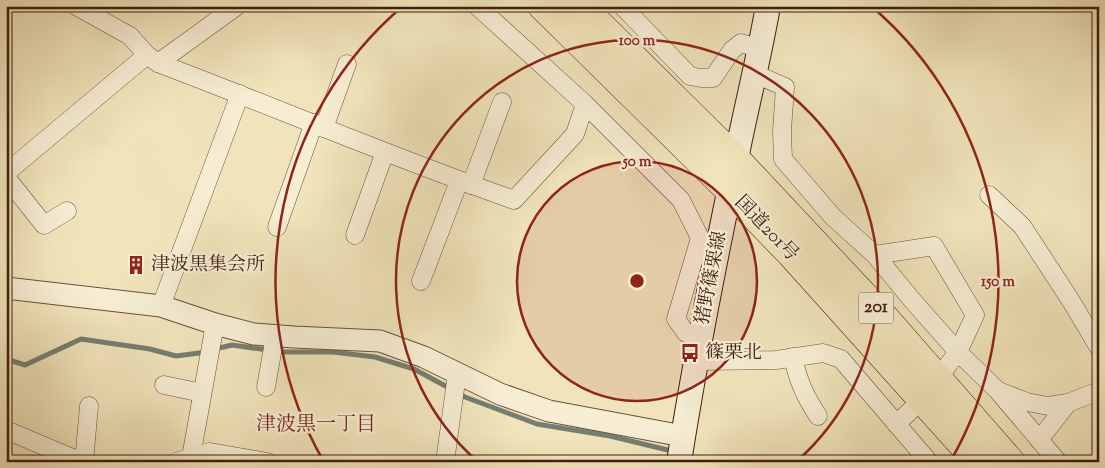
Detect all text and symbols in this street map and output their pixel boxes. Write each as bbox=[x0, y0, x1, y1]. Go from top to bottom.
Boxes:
text: 100 m bbox=[619, 31, 656, 52]
text: 50 m bbox=[622, 152, 652, 173]
street label: 国道201号 bbox=[728, 190, 804, 268]
street label: 猪野篠栗線 bbox=[690, 229, 734, 327]
place label: 津波黒集会所 bbox=[151, 252, 265, 279]
building icon: 津波黒集会所 bbox=[125, 254, 147, 276]
centre of rings bbox=[628, 272, 646, 290]
text: 150 m bbox=[981, 272, 1015, 293]
road number: 201 bbox=[858, 292, 894, 324]
place label: 篠栗北 bbox=[705, 340, 762, 367]
bus stop icon: 篠栗北 bbox=[679, 342, 701, 364]
district label: 津波黒一丁目 bbox=[256, 411, 376, 440]

